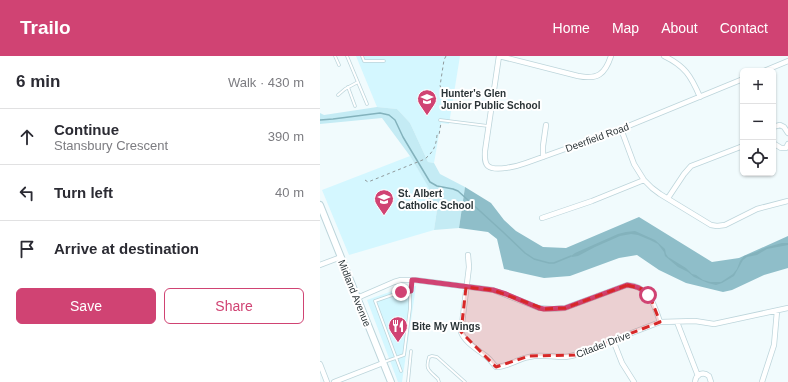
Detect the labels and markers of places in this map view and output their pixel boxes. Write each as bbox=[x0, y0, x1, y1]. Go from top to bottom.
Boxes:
school or university icon: Hunter's Glen Junior Public School bbox=[416, 88, 438, 116]
place label: Hunter's Glen Junior Public School bbox=[441, 88, 541, 111]
school or university icon: St. Albert Catholic School bbox=[373, 188, 395, 216]
place label: St. Albert Catholic School bbox=[398, 188, 474, 211]
restaurant icon: Bite My Wings bbox=[387, 315, 409, 343]
place label: Bite My Wings bbox=[412, 321, 481, 332]

